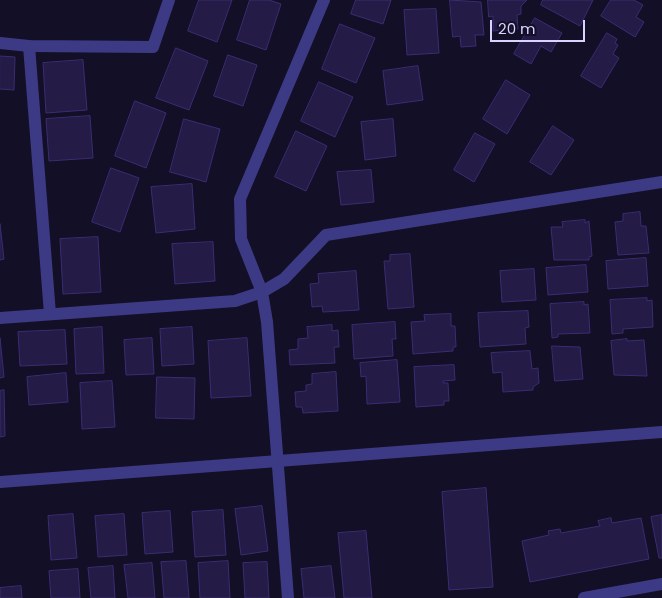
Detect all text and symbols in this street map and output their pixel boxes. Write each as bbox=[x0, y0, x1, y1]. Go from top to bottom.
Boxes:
scale bar bbox=[492, 10, 587, 42]
text: 20 m bbox=[498, 18, 536, 39]

